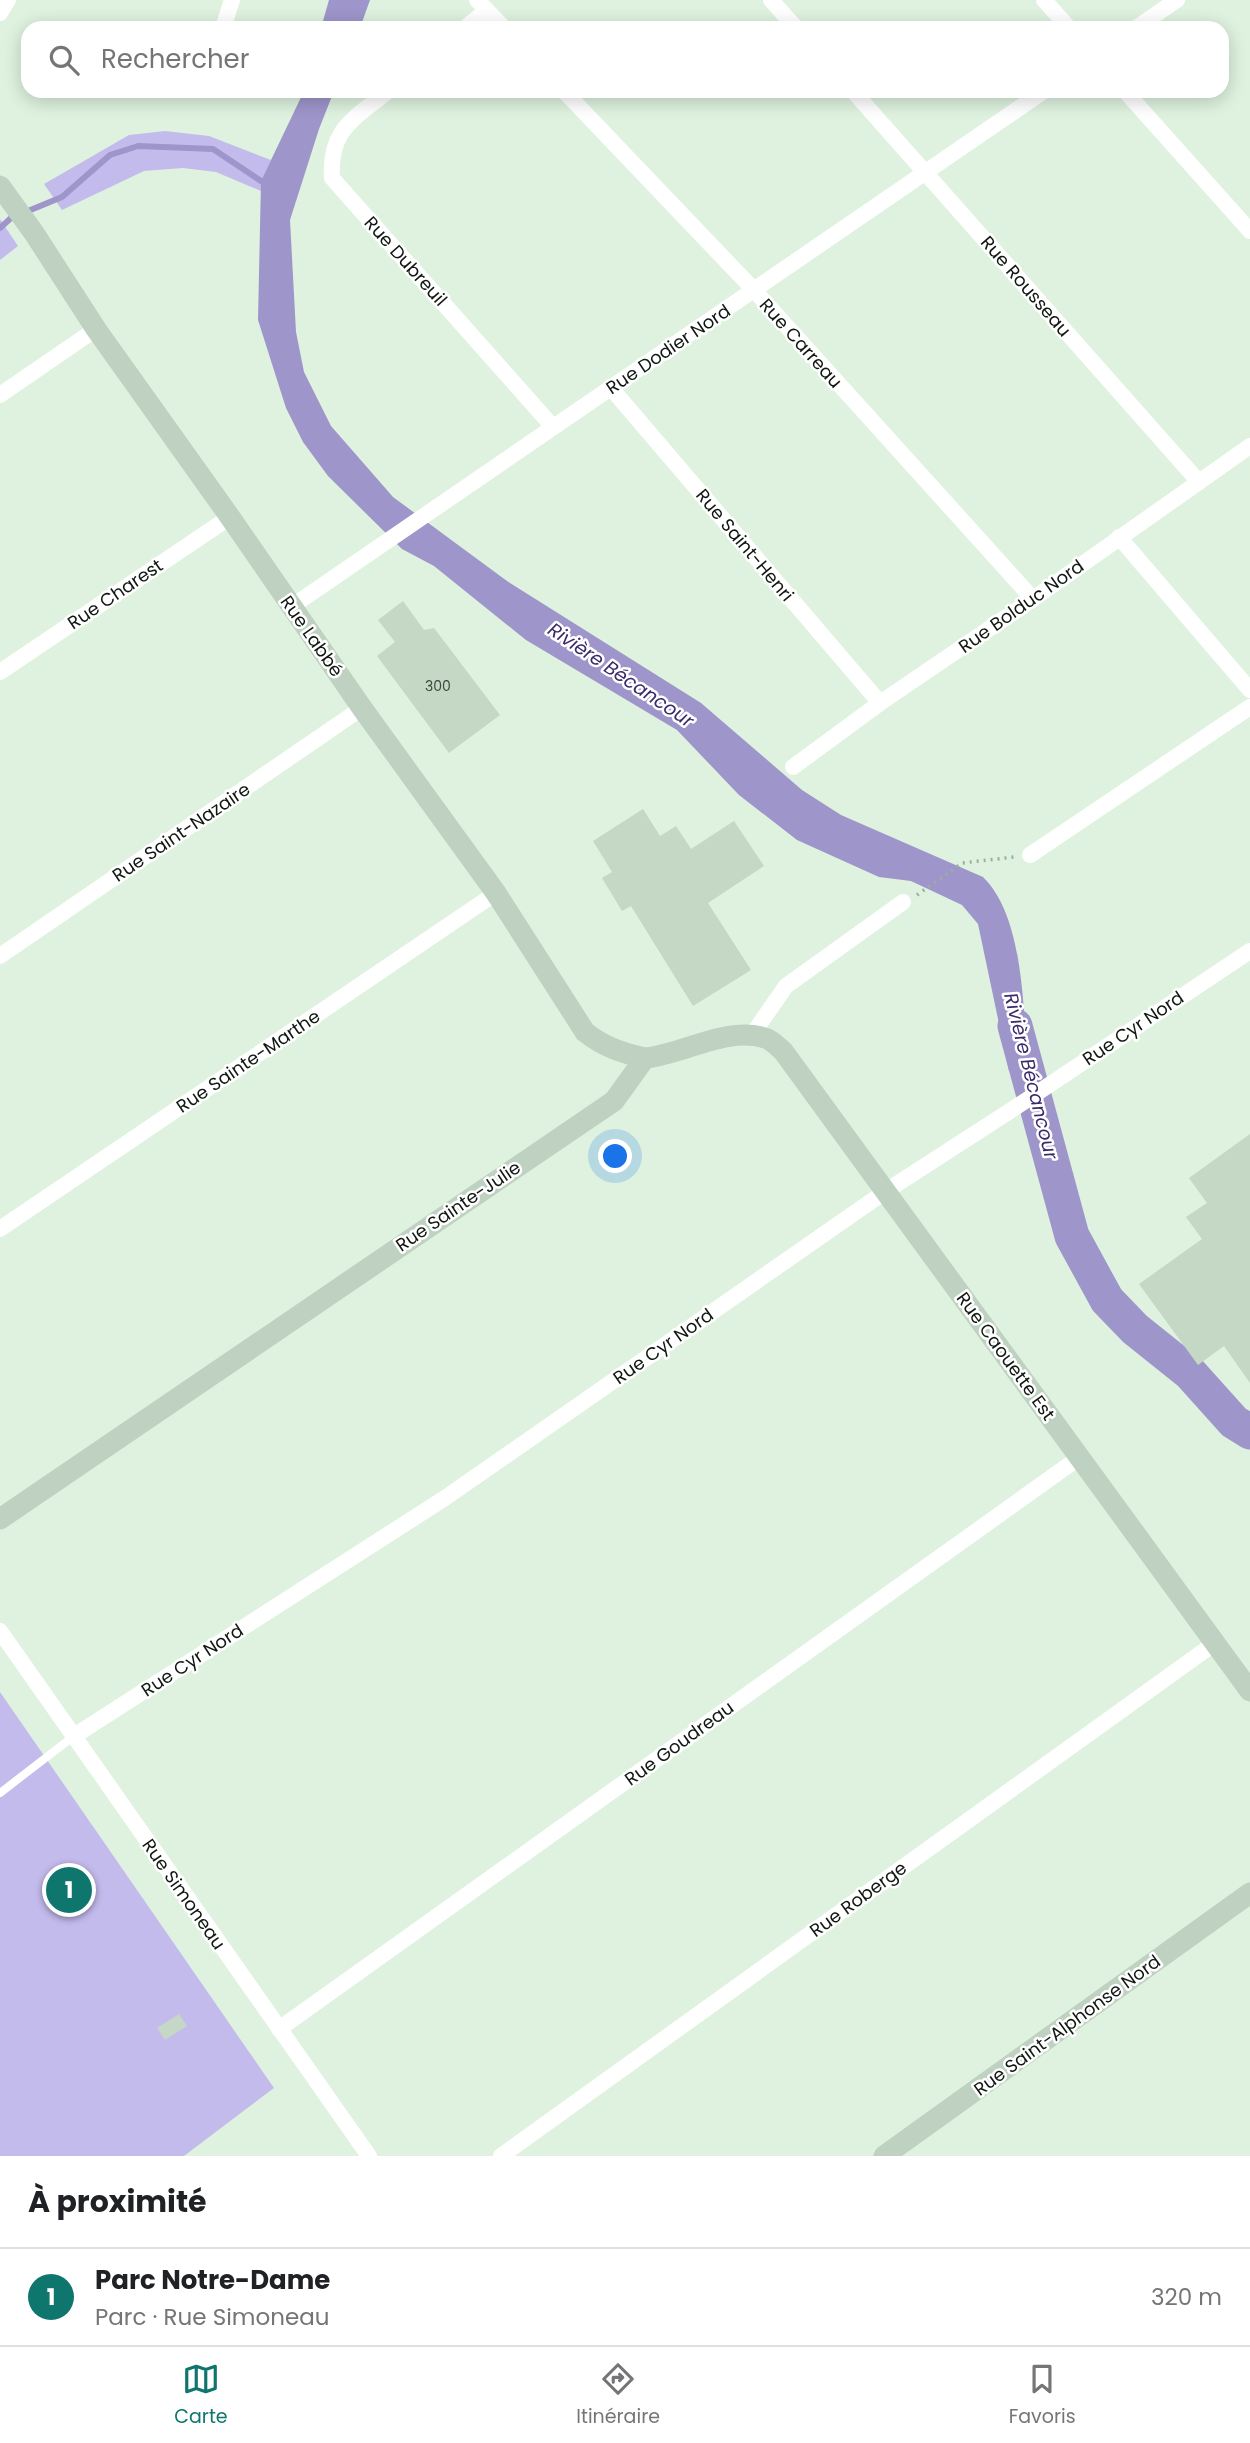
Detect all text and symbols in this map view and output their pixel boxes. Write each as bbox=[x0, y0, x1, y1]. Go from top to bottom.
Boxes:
search box bbox=[21, 21, 1229, 98]
icon: search bbox=[45, 41, 83, 79]
text: Rechercher bbox=[101, 41, 249, 77]
street label: Rue Dubreuil bbox=[359, 211, 453, 311]
street label: Rue Rousseau bbox=[975, 230, 1077, 342]
street label: Rue Carreau bbox=[754, 293, 848, 393]
street label: Rue Dodier Nord bbox=[601, 298, 735, 400]
street label: Rue Saint-Henri bbox=[690, 483, 800, 607]
street label: Rue Charest bbox=[62, 553, 168, 635]
street label: Rue Bolduc Nord bbox=[953, 553, 1089, 659]
street label: Rue Labbé bbox=[275, 590, 349, 682]
water label: Rivière Bécancour bbox=[543, 616, 700, 734]
house number: 300 bbox=[425, 676, 451, 696]
street label: Rue Saint-Nazaire bbox=[107, 777, 255, 887]
street label: Rue Cyr Nord bbox=[1077, 985, 1189, 1071]
water label: Rivière Bécancour bbox=[997, 990, 1065, 1163]
street label: Rue Sainte-Marthe bbox=[171, 1004, 325, 1118]
your location bbox=[598, 1139, 632, 1173]
street label: Rue Sainte-Julie bbox=[391, 1155, 525, 1257]
street label: Rue Caouette Est bbox=[951, 1287, 1061, 1425]
street label: Rue Cyr Nord bbox=[608, 1302, 718, 1390]
street label: Rue Cyr Nord bbox=[136, 1618, 248, 1702]
street label: Rue Goudreau bbox=[619, 1695, 739, 1791]
street label: Rue Simoneau bbox=[137, 1834, 231, 1954]
street label: Rue Roberge bbox=[804, 1855, 912, 1943]
pin: 1 bbox=[46, 1864, 92, 1916]
street label: Rue Saint-Alphonse Nord bbox=[969, 1949, 1165, 2101]
text: À proximité bbox=[28, 2180, 207, 2223]
text: Parc Notre-Dame bbox=[95, 2262, 330, 2298]
text: 1 bbox=[47, 2281, 55, 2313]
text: 320 m bbox=[1151, 2281, 1222, 2313]
text: Parc · Rue Simoneau bbox=[95, 2301, 330, 2333]
tab: Carte bbox=[174, 2360, 228, 2431]
tab: Itinéraire bbox=[576, 2360, 660, 2431]
tab: Favoris bbox=[1009, 2360, 1076, 2431]

